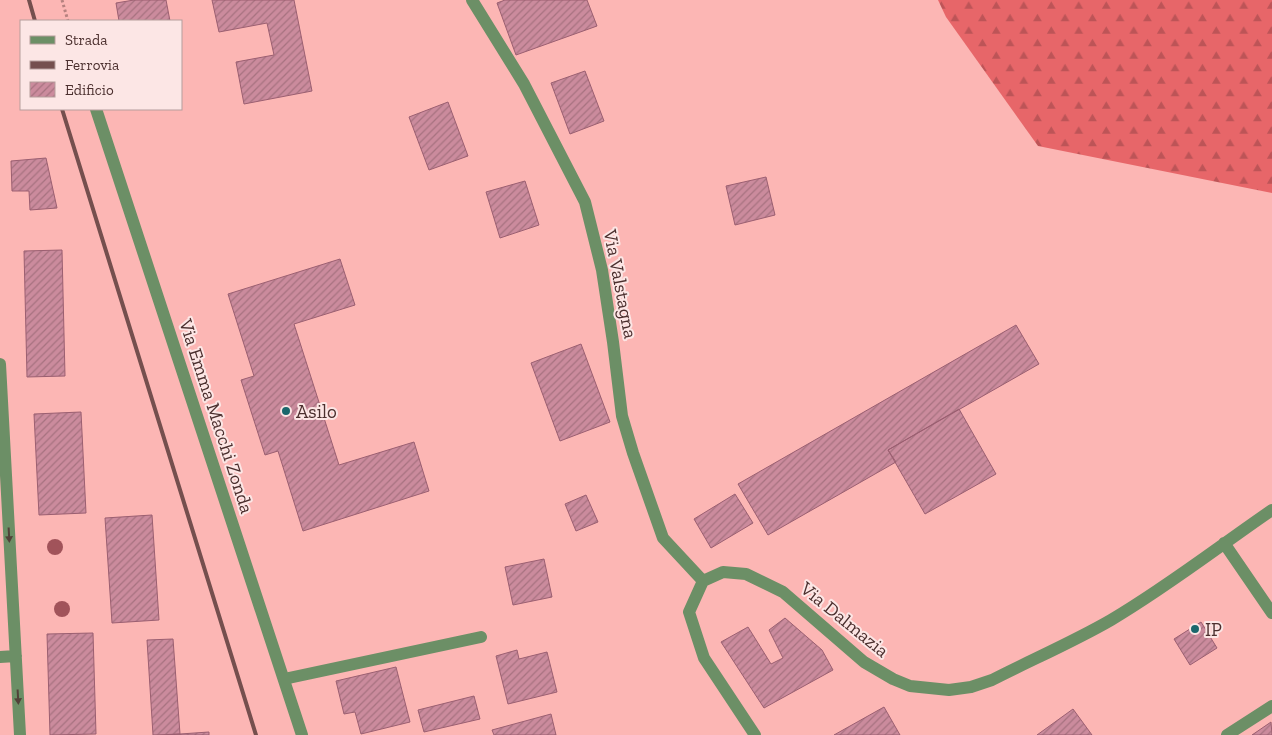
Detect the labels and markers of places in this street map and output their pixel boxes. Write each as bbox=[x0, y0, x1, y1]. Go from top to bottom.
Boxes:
place label: Asilo bbox=[296, 400, 337, 423]
marker: Asilo bbox=[280, 405, 292, 417]
place label: IP bbox=[1205, 618, 1222, 641]
marker: IP bbox=[1189, 623, 1201, 635]

